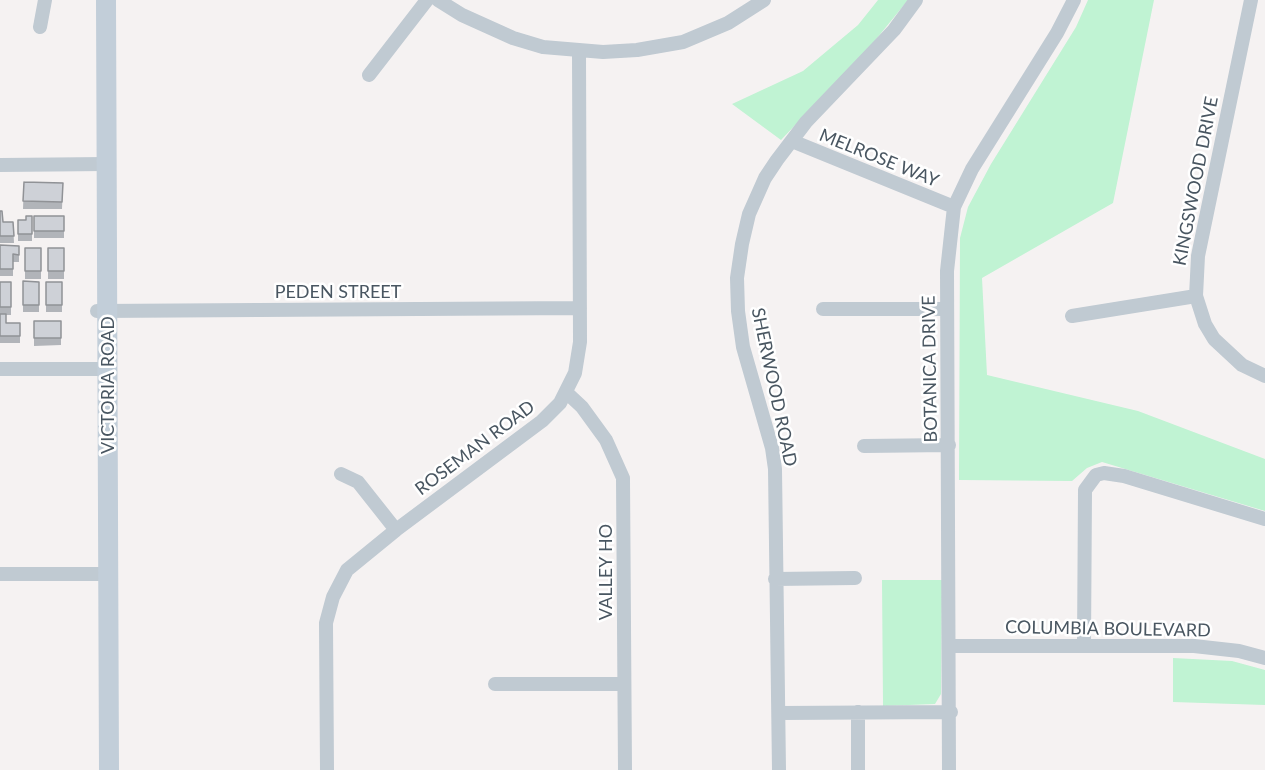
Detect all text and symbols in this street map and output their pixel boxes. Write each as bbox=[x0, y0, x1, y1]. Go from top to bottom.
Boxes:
street label: KINGSWOOD DRIVE bbox=[1169, 95, 1223, 267]
street label: MELROSE WAY bbox=[816, 124, 942, 192]
street label: PEDEN STREET bbox=[275, 281, 401, 303]
street label: BOTANICA DRIVE bbox=[918, 295, 942, 443]
street label: SHERWOOD ROAD bbox=[747, 306, 801, 468]
street label: VICTORIA ROAD bbox=[97, 316, 119, 454]
street label: ROSEMAN ROAD bbox=[411, 396, 539, 500]
street label: VALLEY HO bbox=[595, 524, 617, 620]
street label: COLUMBIA BOULEVARD bbox=[1005, 616, 1211, 642]

